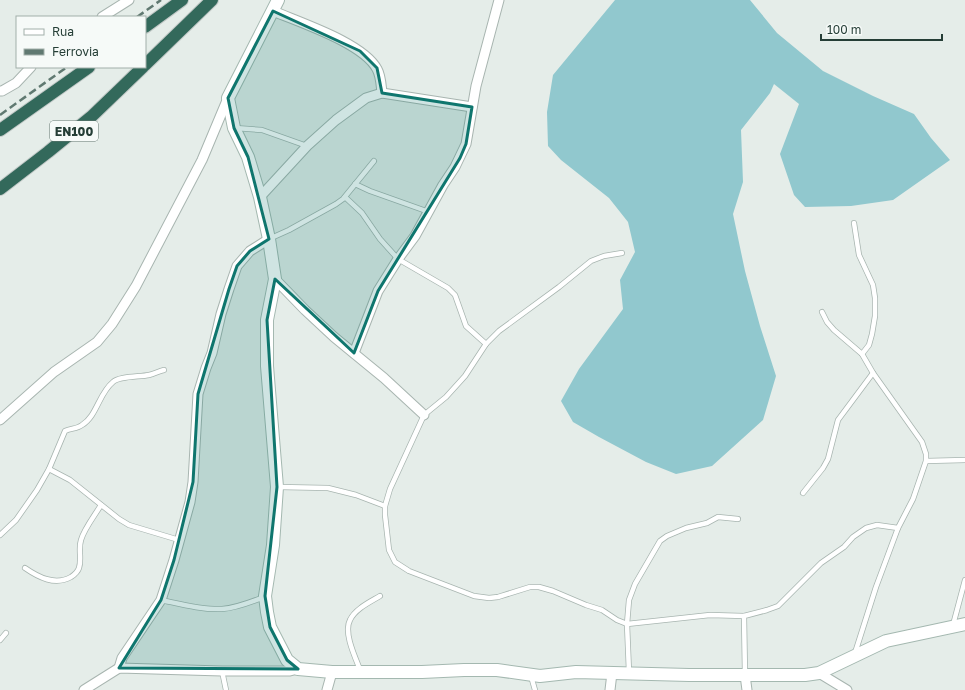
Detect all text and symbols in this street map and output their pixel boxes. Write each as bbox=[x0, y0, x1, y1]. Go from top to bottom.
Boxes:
legend bbox=[16, 16, 146, 68]
scale bar bbox=[821, 16, 942, 42]
text: 100 m bbox=[827, 22, 861, 37]
text: Rua bbox=[52, 24, 74, 39]
text: Ferrovia bbox=[52, 44, 99, 59]
road number: EN100 bbox=[50, 121, 98, 141]

